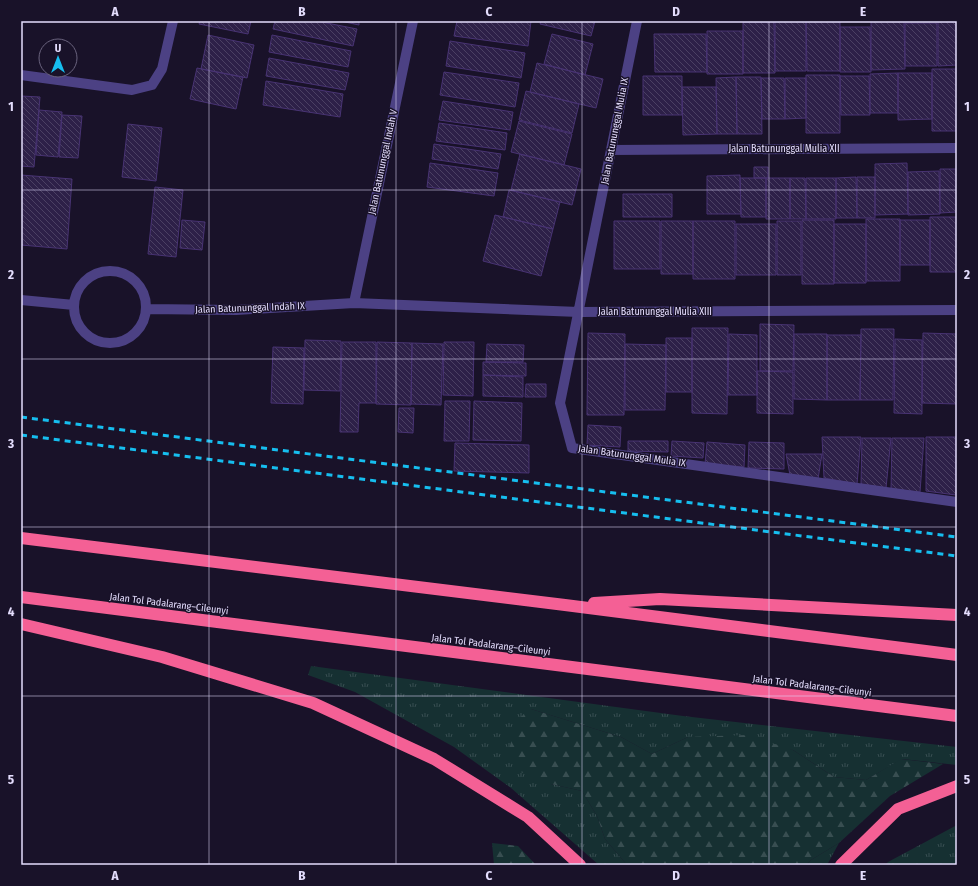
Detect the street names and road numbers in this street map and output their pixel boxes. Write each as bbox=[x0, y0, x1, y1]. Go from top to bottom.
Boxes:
street label: Jalan Batununggal Mulia IX bbox=[599, 76, 631, 185]
street label: Jalan Batununggal Indah V bbox=[366, 107, 400, 216]
street label: Jalan Batununggal Mulia XII bbox=[728, 143, 840, 155]
street label: Jalan Batununggal Indah IX bbox=[195, 300, 305, 316]
street label: Jalan Batununggal Mulia XIII bbox=[598, 306, 712, 318]
street label: Jalan Batununggal Mulia IX bbox=[577, 443, 687, 470]
street label: Jalan Tol Padalarang–Cileunyi bbox=[109, 591, 229, 617]
street label: Jalan Tol Padalarang–Cileunyi bbox=[431, 632, 551, 658]
street label: Jalan Tol Padalarang–Cileunyi bbox=[752, 673, 872, 699]

